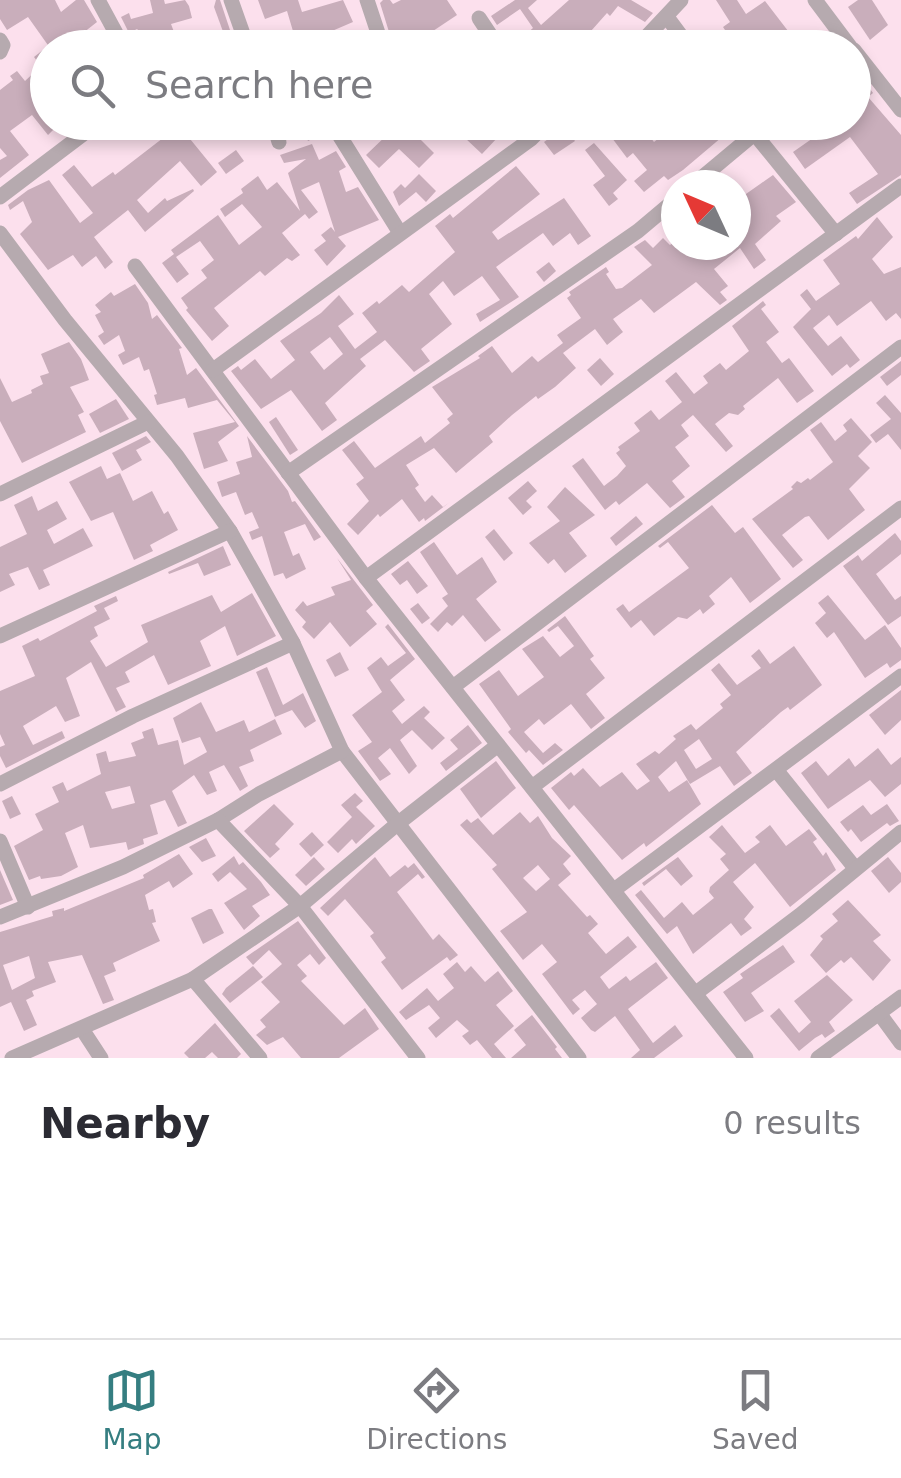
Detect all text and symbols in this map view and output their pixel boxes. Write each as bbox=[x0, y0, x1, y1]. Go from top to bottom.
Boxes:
search box bbox=[30, 30, 871, 140]
icon: search bbox=[65, 58, 120, 113]
text: Search here bbox=[145, 63, 373, 107]
north arrow bbox=[661, 170, 751, 260]
text: Nearby bbox=[40, 1099, 210, 1148]
text: 0 results bbox=[723, 1104, 861, 1142]
tab: Map bbox=[102, 1363, 161, 1456]
tab: Directions bbox=[366, 1363, 507, 1456]
tab: Saved bbox=[712, 1363, 799, 1456]

